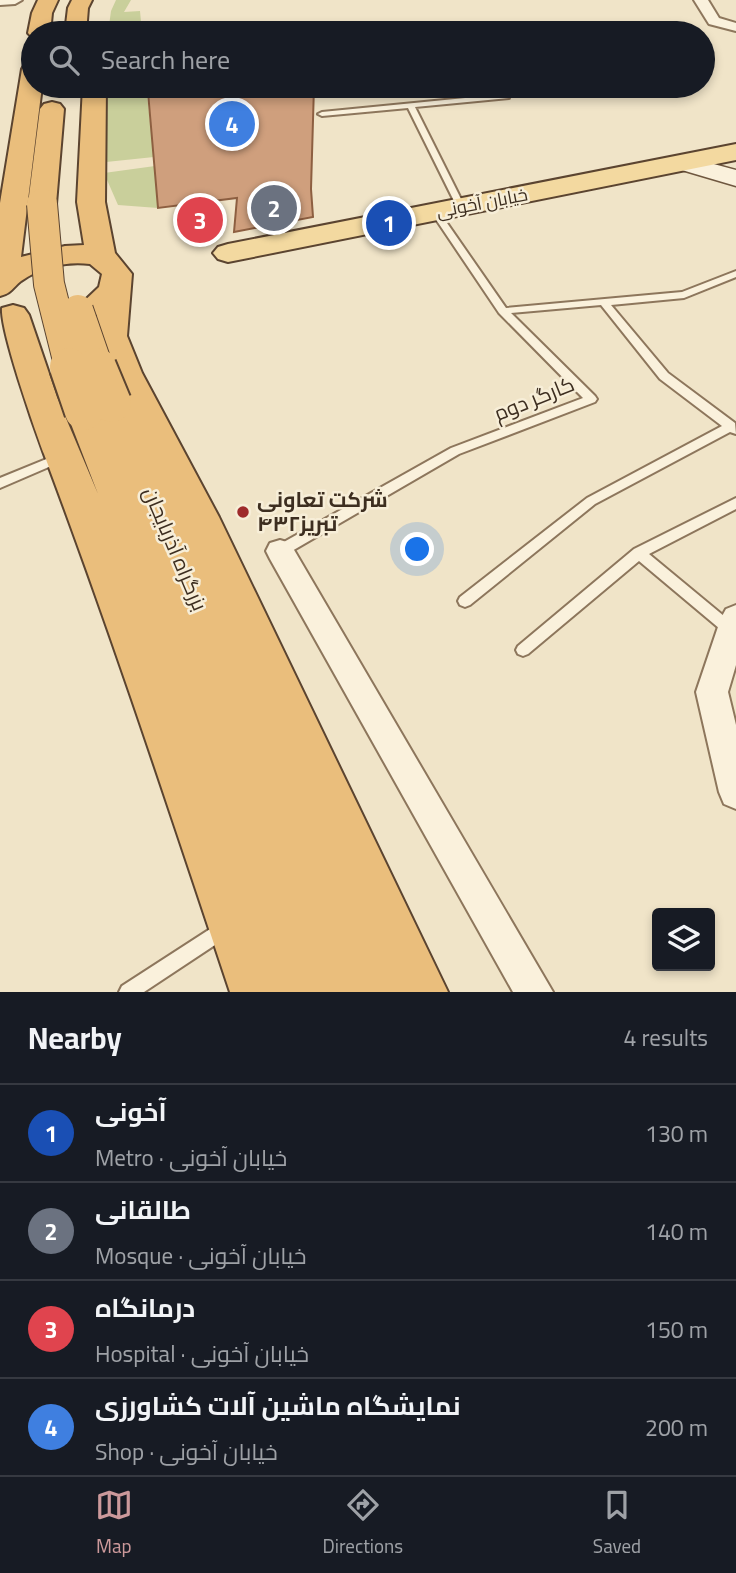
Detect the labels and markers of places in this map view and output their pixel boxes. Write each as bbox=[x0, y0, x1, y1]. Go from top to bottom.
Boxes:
pin: 4 bbox=[209, 98, 255, 150]
pin: 2 bbox=[251, 182, 297, 234]
pin: 3 bbox=[177, 194, 223, 246]
pin: 1 bbox=[366, 197, 412, 249]
place label: شرکت تعاونی ۴۳۲تبریز bbox=[257, 480, 388, 543]
marker: شرکت تعاونی ۴۳۲تبریز bbox=[235, 504, 251, 520]

